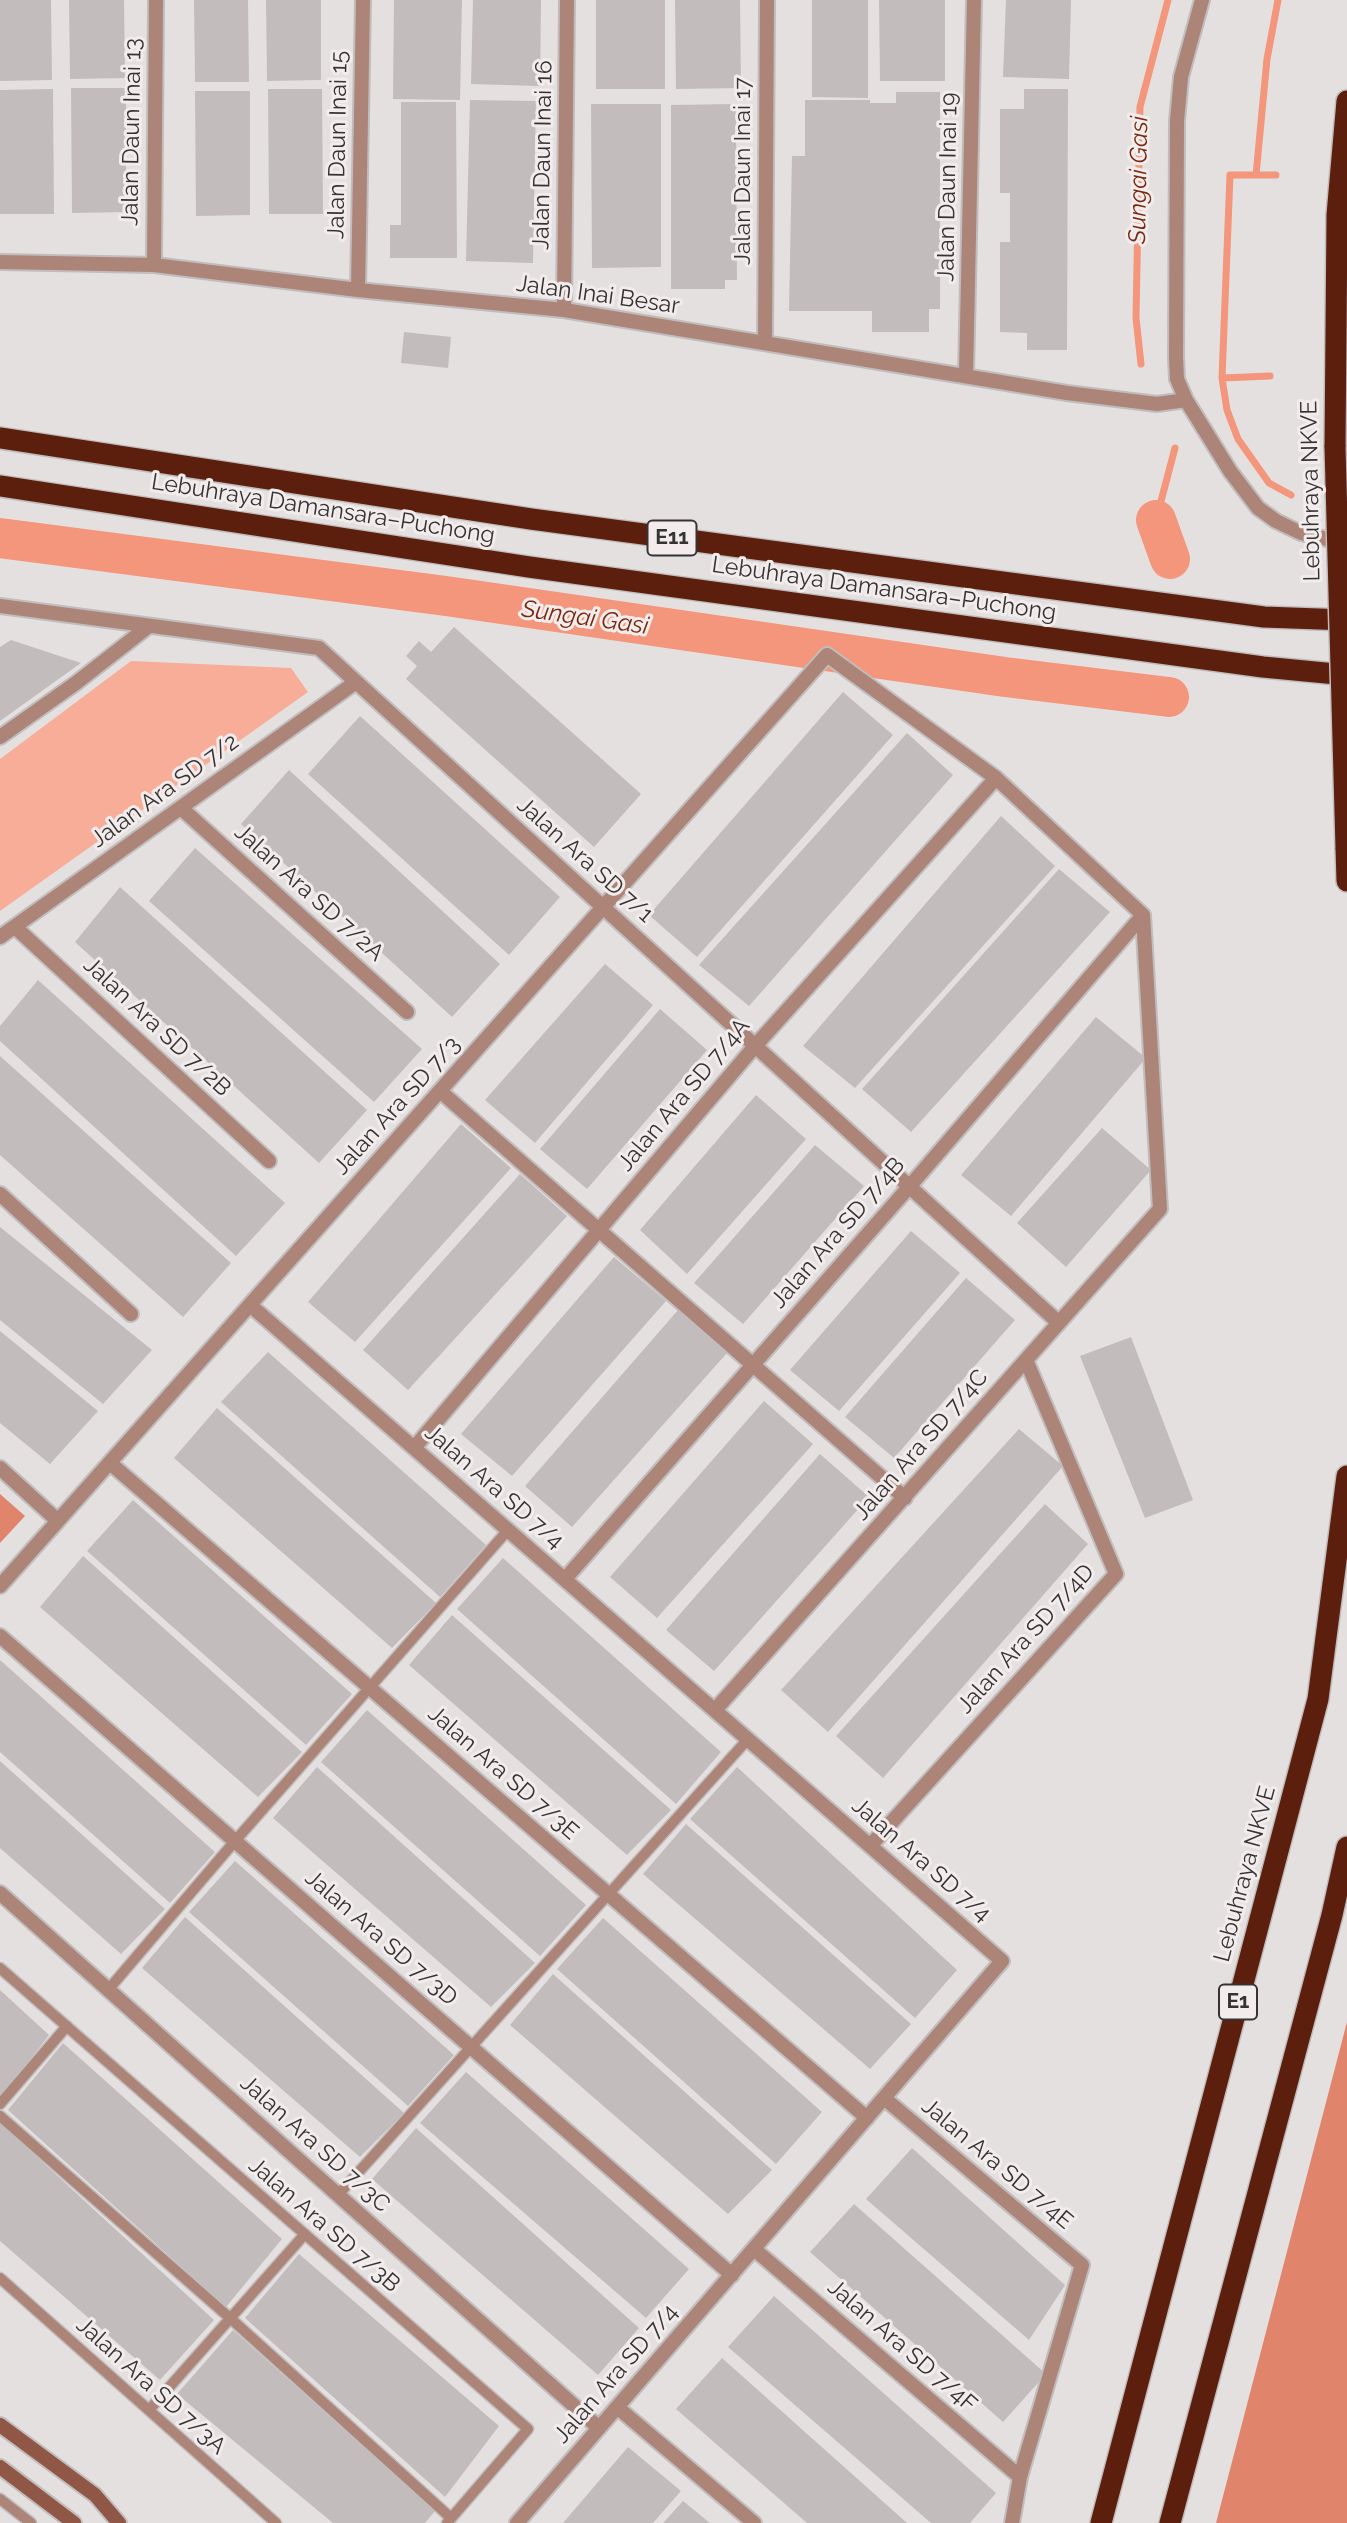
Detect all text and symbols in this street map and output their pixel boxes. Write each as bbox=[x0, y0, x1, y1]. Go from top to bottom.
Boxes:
street label: Jalan Daun Inai 13 bbox=[117, 38, 147, 226]
street label: Jalan Daun Inai 15 bbox=[323, 51, 353, 239]
street label: Jalan Daun Inai 16 bbox=[528, 60, 558, 250]
street label: Jalan Daun Inai 17 bbox=[729, 77, 757, 265]
street label: Jalan Daun Inai 19 bbox=[933, 92, 963, 282]
water label: Sungai Gasi bbox=[1123, 116, 1155, 244]
street label: Jalan Inai Besar bbox=[515, 270, 681, 320]
street label: Lebuhraya NKVE bbox=[1296, 400, 1326, 582]
street label: Lebuhraya Damansara–Puchong bbox=[149, 468, 497, 550]
road number: E11 bbox=[648, 520, 696, 556]
street label: Lebuhraya Damansara–Puchong bbox=[710, 551, 1058, 627]
water label: Sungai Gasi bbox=[520, 595, 650, 641]
street label: Jalan Ara SD 7/2 bbox=[86, 728, 244, 854]
street label: Jalan Ara SD 7/1 bbox=[511, 792, 659, 928]
street label: Jalan Ara SD 7/2A bbox=[229, 819, 389, 967]
street label: Jalan Ara SD 7/2B bbox=[78, 952, 236, 1102]
street label: Jalan Ara SD 7/4A bbox=[612, 1013, 756, 1177]
street label: Jalan Ara SD 7/3 bbox=[328, 1031, 466, 1181]
street label: Jalan Ara SD 7/4B bbox=[765, 1152, 911, 1314]
street label: Jalan Ara SD 7/4C bbox=[848, 1364, 994, 1526]
street label: Jalan Ara SD 7/4 bbox=[419, 1419, 569, 1555]
street label: Jalan Ara SD 7/4D bbox=[952, 1559, 1100, 1719]
street label: Jalan Ara SD 7/3E bbox=[422, 1700, 584, 1846]
street label: Lebuhraya NKVE bbox=[1208, 1783, 1282, 1965]
street label: Jalan Ara SD 7/4 bbox=[846, 1792, 996, 1928]
street label: Jalan Ara SD 7/3D bbox=[299, 1864, 463, 2012]
road number: E1 bbox=[1219, 1984, 1257, 2020]
street label: Jalan Ara SD 7/3C bbox=[234, 2070, 396, 2218]
street label: Jalan Ara SD 7/4E bbox=[916, 2093, 1078, 2235]
street label: Jalan Ara SD 7/3B bbox=[243, 2152, 405, 2298]
street label: Jalan Ara SD 7/4F bbox=[822, 2274, 982, 2418]
street label: Jalan Ara SD 7/4 bbox=[548, 2299, 684, 2449]
street label: Jalan Ara SD 7/3A bbox=[71, 2312, 231, 2460]

